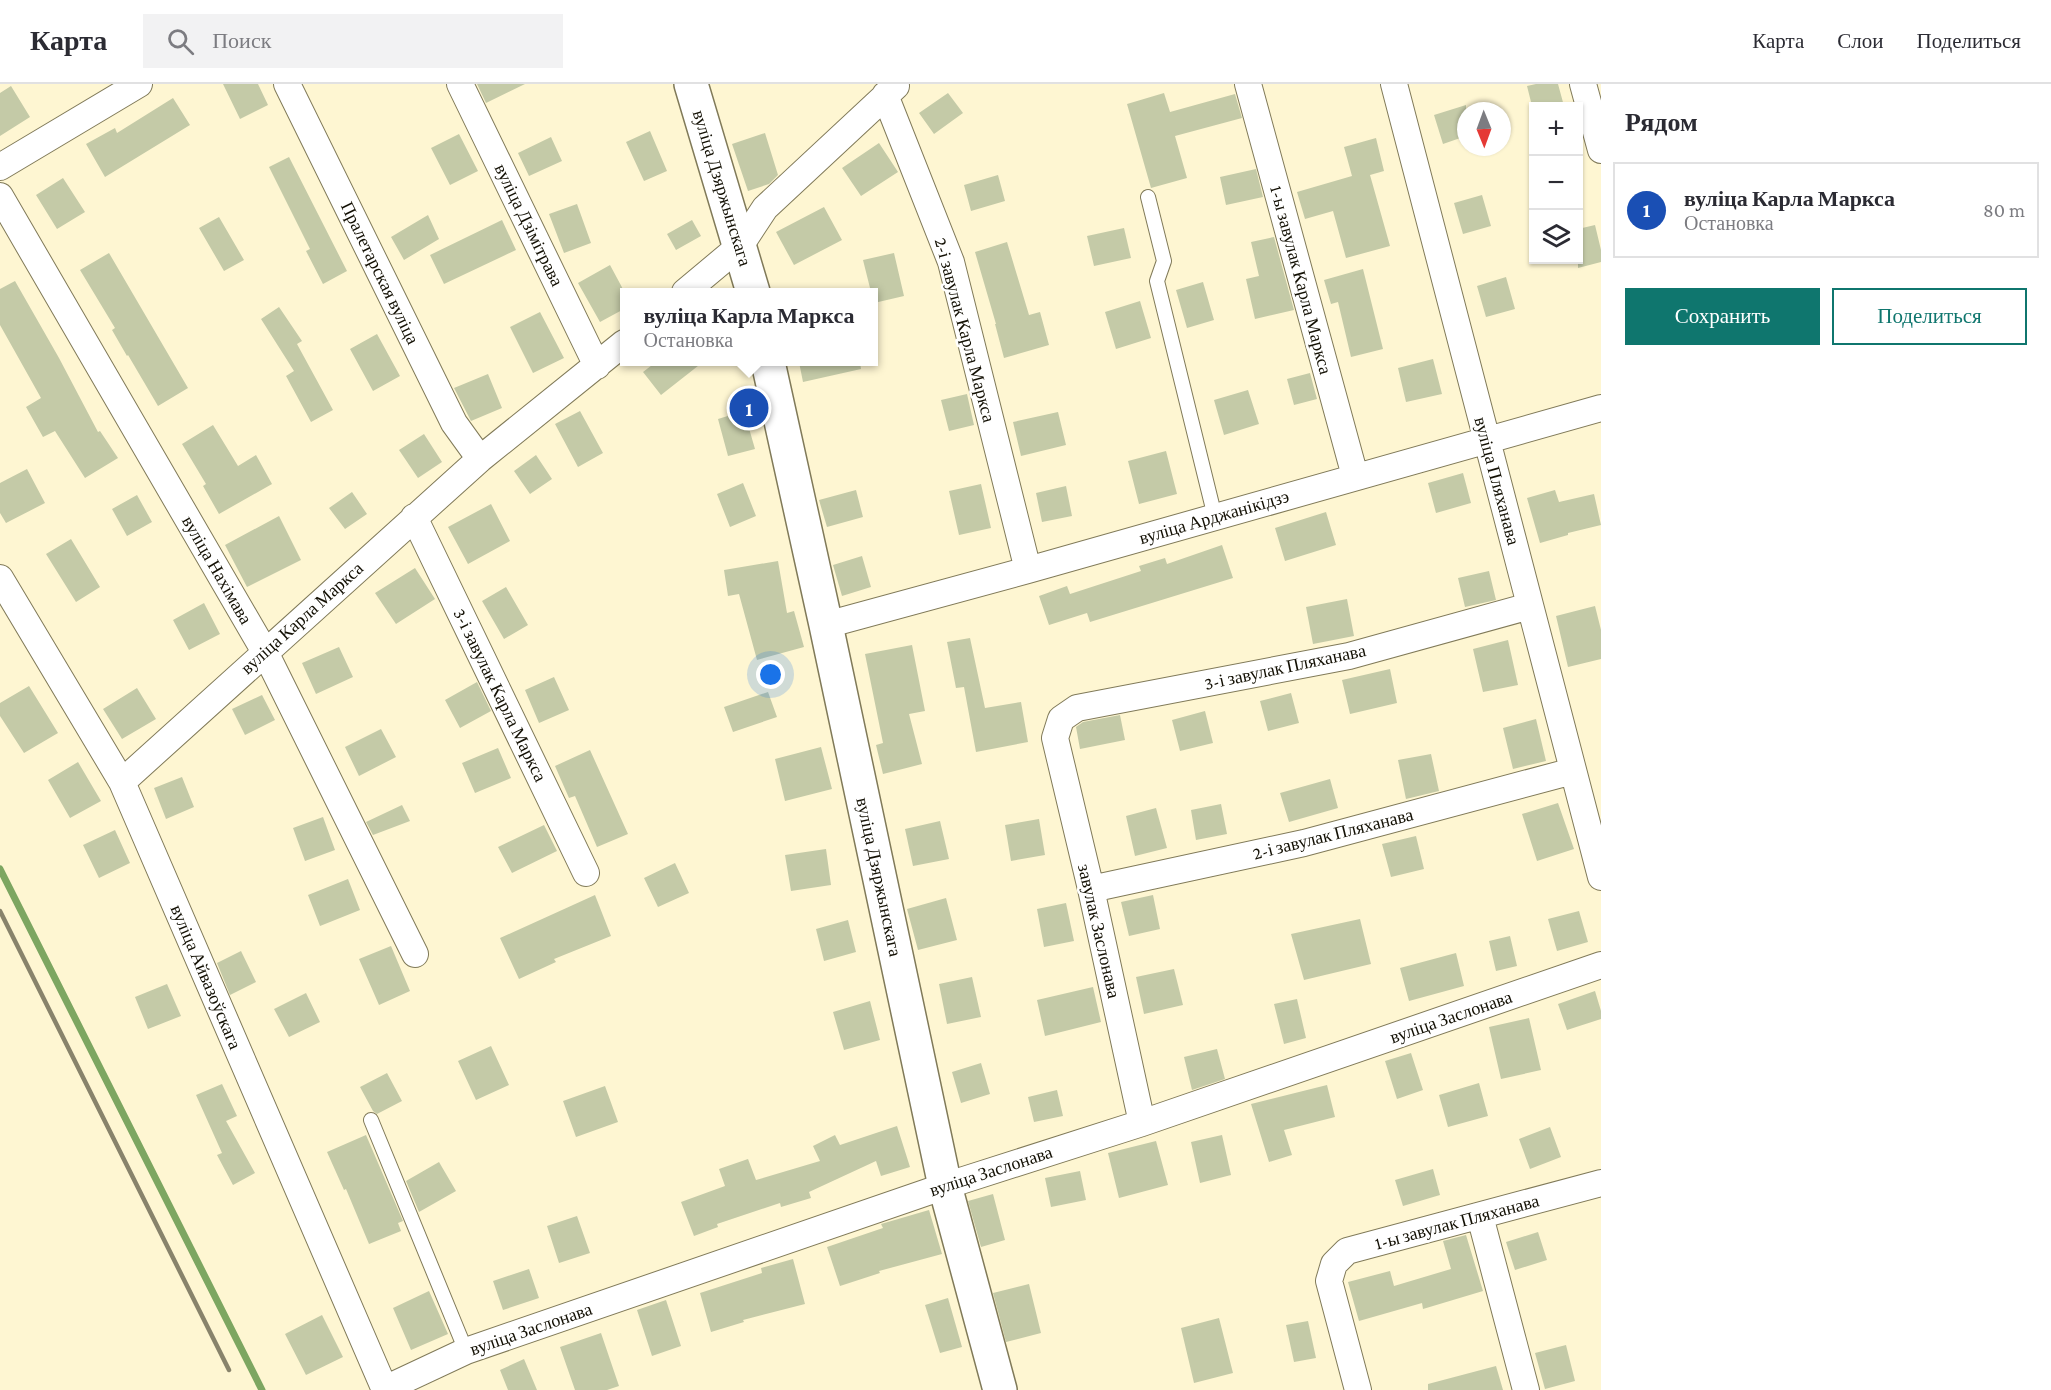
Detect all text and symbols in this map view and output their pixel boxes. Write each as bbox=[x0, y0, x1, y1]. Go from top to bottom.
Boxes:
search box bbox=[143, 14, 563, 68]
text: Карта bbox=[30, 25, 107, 56]
icon: search bbox=[164, 25, 197, 58]
text: Поиск bbox=[212, 28, 271, 53]
text: Карта bbox=[1752, 29, 1804, 53]
text: Слои bbox=[1837, 29, 1883, 53]
text: Поделиться bbox=[1916, 29, 2021, 53]
north arrow bbox=[1457, 102, 1511, 156]
map controls bbox=[1529, 102, 1583, 264]
button: + bbox=[1529, 102, 1583, 156]
street label: вуліца Дзяржынскага bbox=[689, 108, 755, 268]
text: Рядом bbox=[1625, 108, 1698, 137]
button: − bbox=[1529, 156, 1583, 210]
street label: вуліца Дзімітрава bbox=[491, 161, 567, 289]
street label: 1-ы завулак Карла Маркса bbox=[1266, 183, 1336, 377]
text: вуліца Карла Маркса bbox=[1684, 186, 1895, 211]
street label: Пралетарская вуліца bbox=[337, 199, 423, 347]
text: 1 bbox=[1643, 199, 1650, 221]
text: 80 m bbox=[1983, 199, 2025, 221]
button: layers bbox=[1529, 210, 1583, 264]
text: Остановка bbox=[1684, 212, 1774, 234]
street label: 2-і завулак Карла Маркса bbox=[931, 236, 999, 424]
popup bbox=[620, 288, 878, 366]
button: Сохранить bbox=[1625, 288, 1820, 345]
button: Поделиться bbox=[1832, 288, 2027, 345]
text: вуліца Карла Маркса bbox=[643, 303, 855, 328]
text: Остановка bbox=[643, 329, 733, 351]
pin: 1 bbox=[730, 386, 768, 430]
street label: вуліца Пляханава bbox=[1470, 415, 1524, 547]
street label: вуліца Арджанікідзэ bbox=[1137, 486, 1292, 548]
street label: вуліца Нахімава bbox=[178, 512, 256, 628]
street label: вуліца Карла Маркса bbox=[237, 558, 367, 678]
street label: 3-і завулак Карла Маркса bbox=[449, 605, 551, 785]
street label: 3-і завулак Пляханава bbox=[1202, 640, 1368, 694]
your location bbox=[756, 660, 785, 689]
street label: вуліца Дзяржынскага bbox=[852, 796, 906, 958]
street label: 2-і завулак Пляханава bbox=[1251, 804, 1415, 864]
street label: завулак Заслонава bbox=[1074, 862, 1124, 1000]
street label: вуліца Айвазоўскага bbox=[167, 902, 245, 1052]
street label: вуліца Заслонава bbox=[1387, 987, 1515, 1047]
street label: вуліца Заслонава bbox=[927, 1142, 1055, 1200]
street label: 1-ы завулак Пляханава bbox=[1373, 1190, 1541, 1254]
street label: вуліца Заслонава bbox=[467, 1299, 595, 1359]

